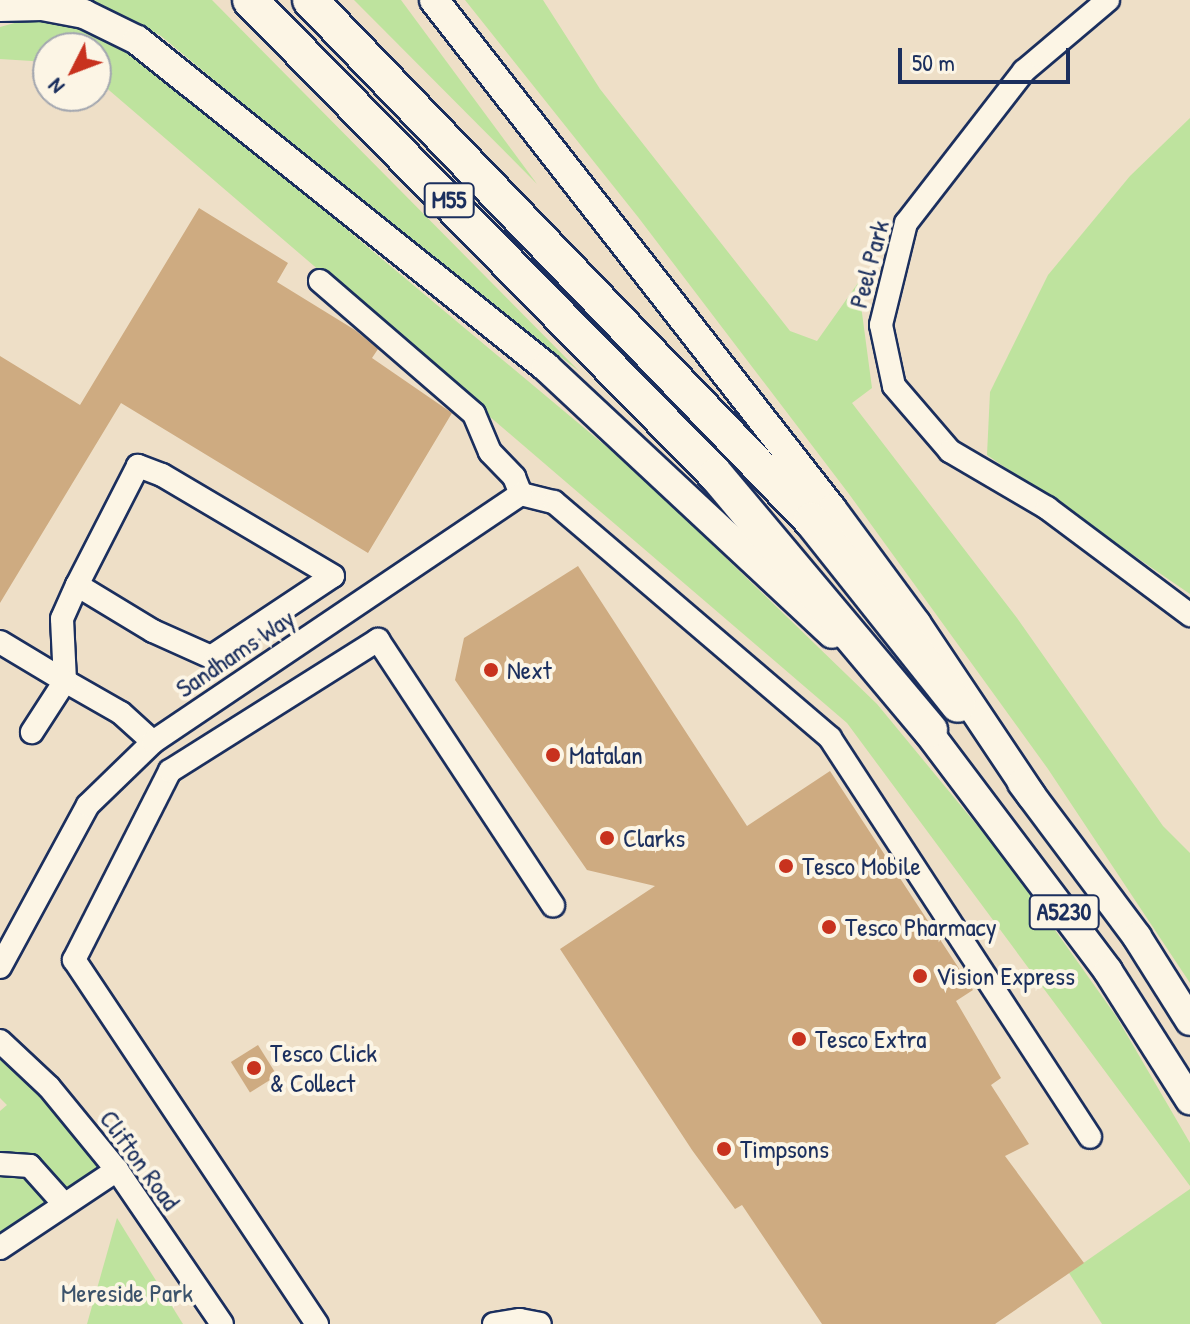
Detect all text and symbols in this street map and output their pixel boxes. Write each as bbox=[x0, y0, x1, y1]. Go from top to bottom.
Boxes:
north arrow bbox=[32, 32, 112, 112]
scale bar bbox=[902, 32, 1074, 82]
text: 50 m bbox=[912, 46, 955, 78]
text: N bbox=[41, 72, 71, 101]
road number: M55 bbox=[423, 180, 475, 220]
street label: Peel Park bbox=[842, 217, 896, 311]
street label: Sandhams Way bbox=[170, 602, 300, 704]
place label: Next bbox=[507, 654, 552, 686]
marker: Next bbox=[482, 661, 500, 679]
place label: Matalan bbox=[569, 739, 643, 771]
marker: Matalan bbox=[544, 746, 562, 764]
place label: Clarks bbox=[623, 822, 685, 854]
marker: Clarks bbox=[598, 829, 616, 847]
place label: Tesco Mobile bbox=[802, 850, 921, 882]
marker: Tesco Mobile bbox=[777, 857, 795, 875]
road number: A5230 bbox=[1028, 892, 1100, 932]
place label: Tesco Pharmacy bbox=[845, 911, 997, 943]
marker: Tesco Pharmacy bbox=[820, 918, 838, 936]
place label: Vision Express bbox=[936, 960, 1075, 992]
marker: Vision Express bbox=[911, 967, 929, 985]
place label: Tesco Extra bbox=[815, 1023, 926, 1055]
marker: Tesco Extra bbox=[790, 1030, 808, 1048]
place label: Tesco Click & Collect bbox=[270, 1037, 377, 1098]
marker: Tesco Click & Collect bbox=[245, 1059, 263, 1077]
street label: Clifton Road bbox=[93, 1104, 187, 1216]
place label: Timpsons bbox=[740, 1133, 829, 1165]
marker: Timpsons bbox=[715, 1140, 733, 1158]
park label: Mereside Park bbox=[61, 1277, 193, 1309]

